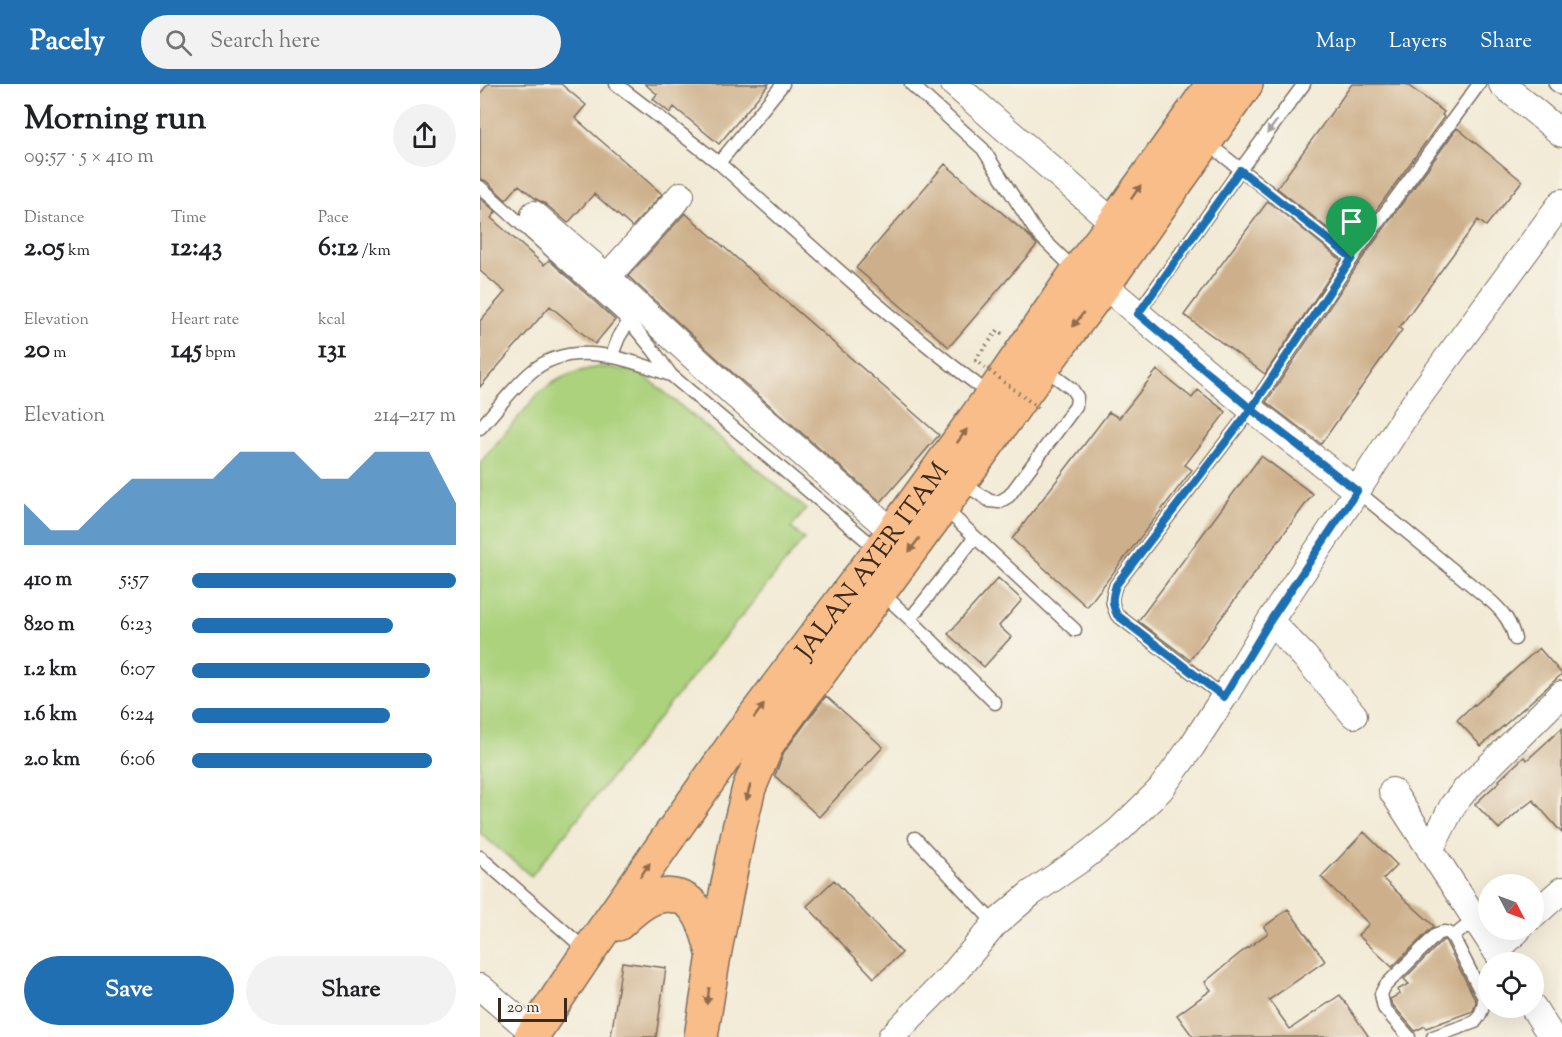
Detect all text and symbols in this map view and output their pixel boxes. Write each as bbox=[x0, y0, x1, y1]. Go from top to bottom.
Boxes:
search box bbox=[141, 15, 561, 69]
text: Pacely bbox=[30, 22, 105, 62]
icon: search bbox=[162, 26, 195, 59]
text: Search here bbox=[210, 26, 320, 58]
text: Map bbox=[1316, 27, 1356, 57]
text: Layers bbox=[1389, 27, 1447, 57]
text: Share bbox=[1480, 27, 1532, 57]
text: Morning run bbox=[24, 96, 206, 144]
button: share bbox=[393, 104, 456, 167]
one-way arrow bbox=[1266, 118, 1278, 134]
text: 09:57 · 5 × 410 m bbox=[24, 143, 154, 172]
one-way arrow bbox=[1130, 184, 1141, 200]
pin bbox=[1326, 196, 1377, 258]
icon: arrive bbox=[1335, 205, 1368, 238]
text: Distance bbox=[24, 207, 84, 230]
text: Time bbox=[171, 207, 207, 230]
text: Pace bbox=[318, 207, 349, 230]
text: 2.05 bbox=[24, 230, 65, 267]
text: 12:43 bbox=[171, 230, 222, 267]
text: 6:12 bbox=[318, 230, 358, 267]
text: km bbox=[65, 240, 90, 263]
text: /km bbox=[358, 240, 391, 263]
text: Elevation bbox=[24, 309, 89, 332]
text: Heart rate bbox=[171, 309, 239, 332]
text: kcal bbox=[318, 309, 346, 332]
one-way arrow bbox=[1073, 312, 1085, 327]
text: 20 bbox=[24, 332, 50, 369]
text: 145 bbox=[171, 332, 202, 369]
text: 131 bbox=[318, 332, 346, 369]
text: m bbox=[50, 342, 67, 365]
text: bpm bbox=[202, 342, 236, 365]
text: Elevation bbox=[24, 402, 105, 431]
text: 214–217 m bbox=[373, 402, 456, 431]
one-way arrow bbox=[956, 429, 968, 445]
street label: JALAN AYER ITAM bbox=[787, 455, 959, 670]
one-way arrow bbox=[908, 537, 920, 553]
text: 410 m bbox=[24, 566, 72, 595]
text: 5:57 bbox=[120, 566, 149, 595]
text: 820 m bbox=[24, 611, 75, 640]
text: 6:23 bbox=[120, 611, 152, 640]
text: 1.2 km bbox=[24, 656, 77, 685]
text: 6:07 bbox=[120, 656, 155, 685]
text: 1.6 km bbox=[24, 701, 77, 730]
text: 6:24 bbox=[120, 701, 154, 730]
one-way arrow bbox=[752, 704, 764, 719]
text: 2.0 km bbox=[24, 746, 80, 775]
text: 6:06 bbox=[120, 746, 155, 775]
one-way arrow bbox=[743, 784, 752, 802]
one-way arrow bbox=[639, 862, 651, 878]
north arrow bbox=[1478, 874, 1544, 940]
map controls bbox=[1478, 874, 1544, 1018]
button: locate bbox=[1478, 952, 1544, 1018]
button: Save bbox=[24, 956, 234, 1025]
button: Share bbox=[246, 956, 456, 1025]
one-way arrow bbox=[703, 987, 712, 1006]
scale bar bbox=[498, 995, 567, 1022]
text: 20 m bbox=[507, 997, 540, 1020]

